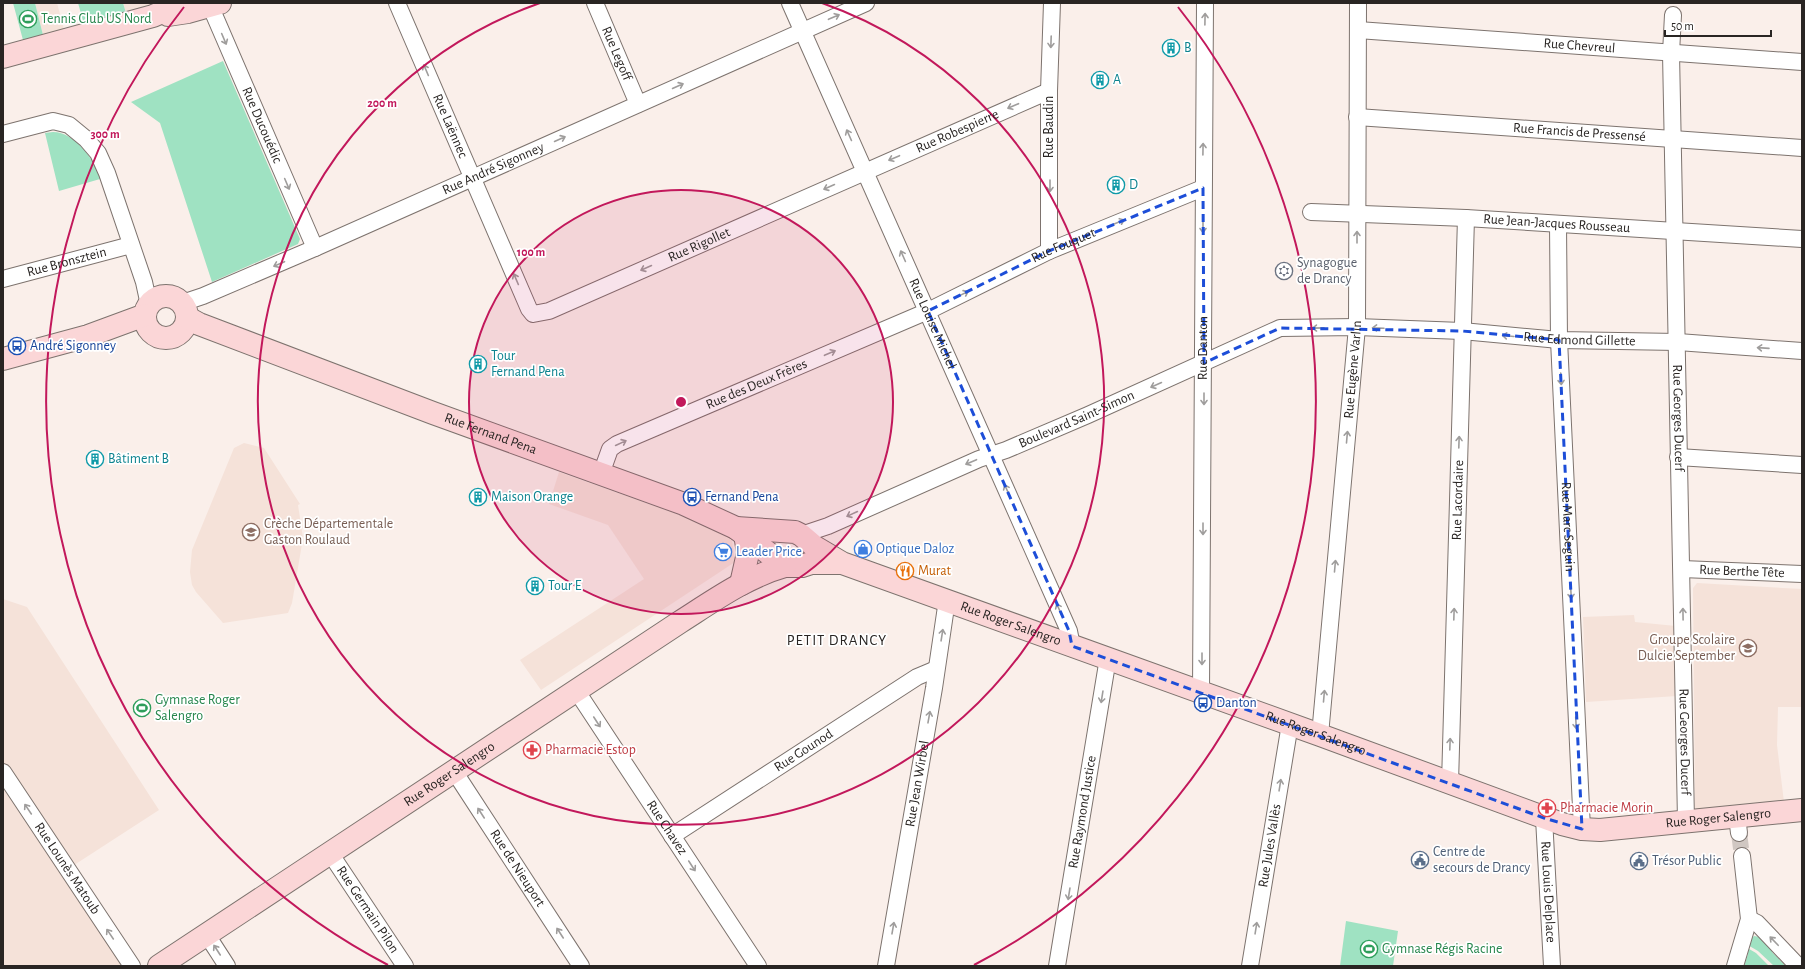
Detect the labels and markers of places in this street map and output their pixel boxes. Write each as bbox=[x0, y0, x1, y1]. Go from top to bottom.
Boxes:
sports icon: Tennis Club US Nord bbox=[18, 9, 38, 29]
place label: Tennis Club US Nord bbox=[41, 12, 151, 26]
building icon: B bbox=[1161, 38, 1181, 58]
place label: B bbox=[1184, 41, 1192, 55]
building icon: A bbox=[1090, 70, 1110, 90]
place label: A bbox=[1113, 73, 1121, 87]
building icon: D bbox=[1106, 175, 1126, 195]
place label: D bbox=[1129, 178, 1138, 192]
place label: Synagogue de Drancy bbox=[1297, 256, 1357, 286]
synagogue icon: Synagogue de Drancy bbox=[1274, 261, 1294, 281]
bus stop icon: André Sigonney bbox=[7, 336, 27, 356]
place label: André Sigonney bbox=[30, 339, 116, 353]
place label: Tour Fernand Pena bbox=[491, 349, 565, 379]
building icon: Tour Fernand Pena bbox=[468, 354, 488, 374]
centre of rings bbox=[674, 395, 688, 409]
building icon: Bâtiment B bbox=[85, 449, 105, 469]
place label: Bâtiment B bbox=[108, 452, 169, 466]
building icon: Maison Orange bbox=[468, 487, 488, 507]
bus stop icon: Fernand Pena bbox=[682, 487, 702, 507]
place label: Maison Orange bbox=[491, 490, 573, 504]
place label: Fernand Pena bbox=[705, 490, 779, 504]
place label: Crèche Départementale Gaston Roulaud bbox=[264, 517, 393, 547]
school or university icon: Crèche Départementale Gaston Roulaud bbox=[241, 522, 261, 542]
shop icon: Optique Daloz bbox=[853, 539, 873, 559]
supermarket icon: Leader Price bbox=[713, 542, 733, 562]
place label: Optique Daloz bbox=[876, 542, 955, 556]
place label: Leader Price bbox=[736, 545, 802, 559]
restaurant icon: Murat bbox=[895, 561, 915, 581]
place label: Murat bbox=[918, 564, 952, 578]
building icon: Tour E bbox=[525, 576, 545, 596]
place label: Tour E bbox=[548, 579, 582, 593]
place label: Groupe Scolaire Dulcie September bbox=[1638, 633, 1735, 663]
school or university icon: Groupe Scolaire Dulcie September bbox=[1738, 638, 1758, 658]
place label: Gymnase Roger Salengro bbox=[155, 693, 240, 723]
bus stop icon: Danton bbox=[1193, 693, 1213, 713]
place label: Danton bbox=[1216, 696, 1257, 710]
sports icon: Gymnase Roger Salengro bbox=[132, 698, 152, 718]
pharmacy icon: Pharmacie Estop bbox=[522, 740, 542, 760]
place label: Pharmacie Estop bbox=[545, 743, 636, 757]
pharmacy icon: Pharmacie Morin bbox=[1537, 798, 1557, 818]
place label: Pharmacie Morin bbox=[1560, 801, 1653, 815]
place label: Centre de secours de Drancy bbox=[1433, 845, 1530, 875]
public building icon: Centre de secours de Drancy bbox=[1410, 850, 1430, 870]
public building icon: Trésor Public bbox=[1629, 851, 1649, 871]
place label: Trésor Public bbox=[1652, 854, 1722, 868]
sports icon: Gymnase Régis Racine bbox=[1359, 939, 1379, 959]
place label: Gymnase Régis Racine bbox=[1382, 942, 1502, 956]

